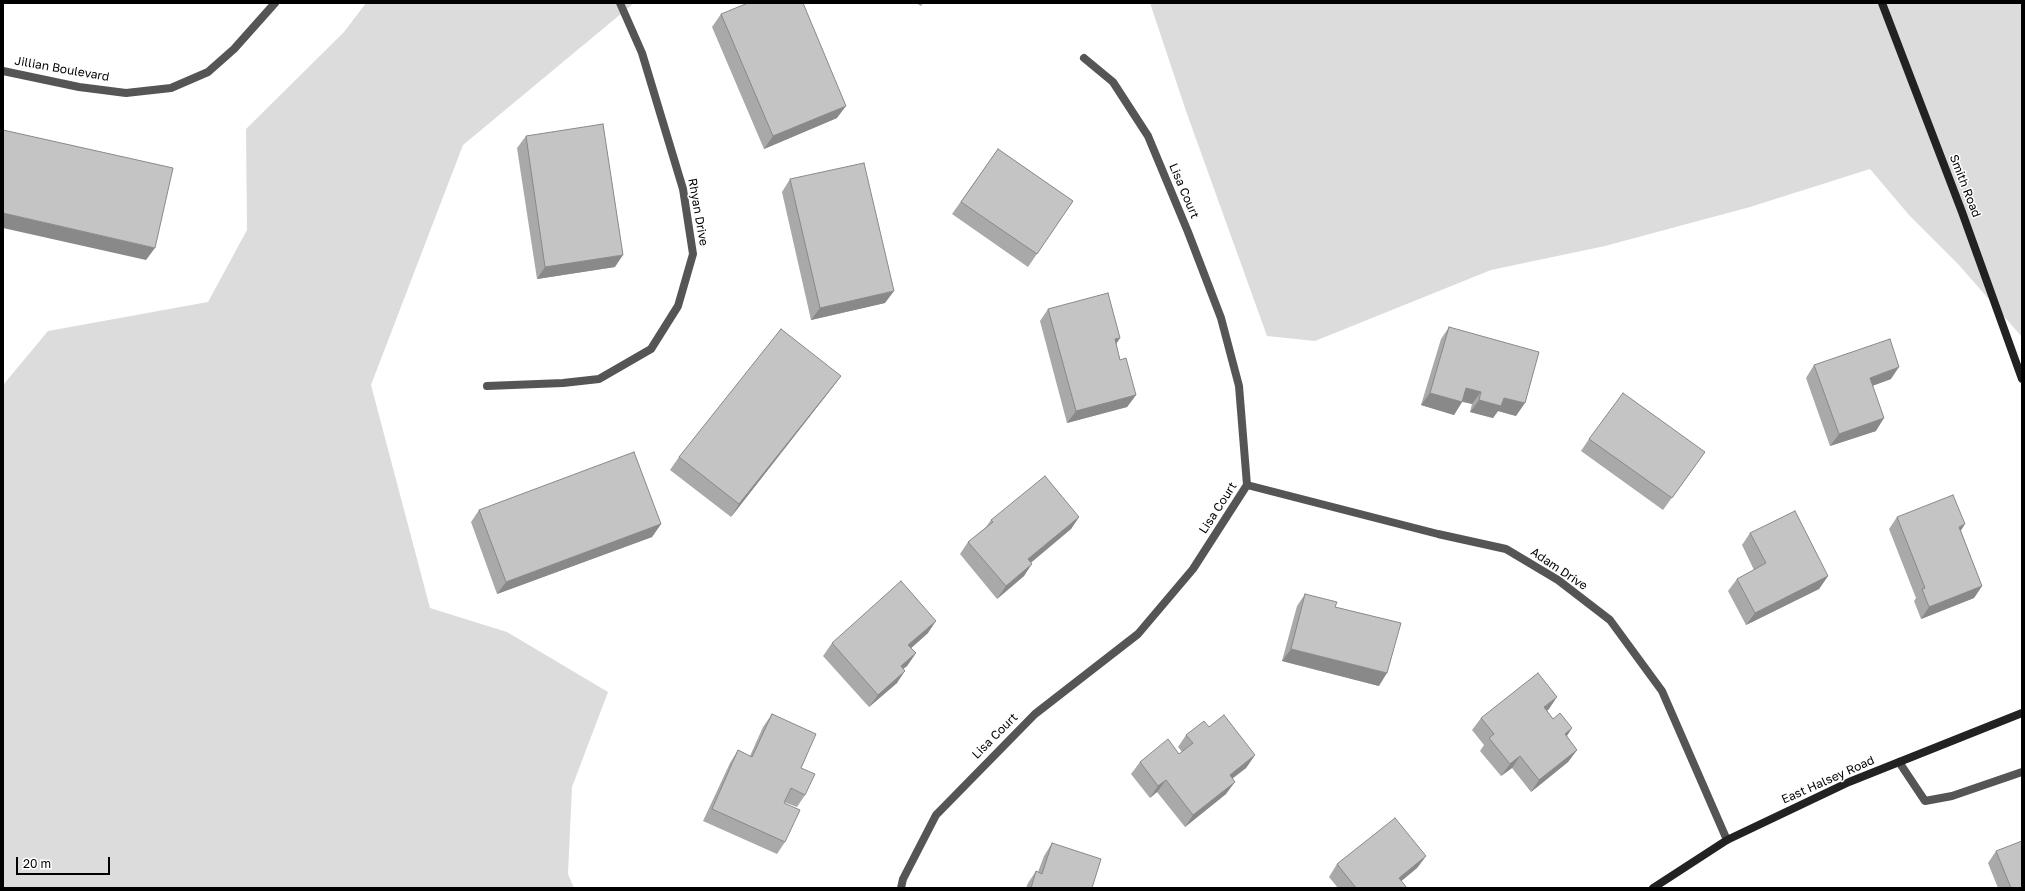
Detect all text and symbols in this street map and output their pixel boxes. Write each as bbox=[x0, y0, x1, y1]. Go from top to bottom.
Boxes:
street label: Jillian Boulevard bbox=[14, 54, 110, 84]
street label: Smith Road bbox=[1946, 153, 1984, 219]
street label: Lisa Court bbox=[1166, 161, 1202, 221]
street label: Rhyan Drive bbox=[685, 177, 711, 247]
street label: Lisa Court bbox=[1196, 480, 1240, 536]
street label: Adam Drive bbox=[1528, 545, 1590, 593]
street label: Lisa Court bbox=[969, 710, 1021, 762]
street label: East Halsey Road bbox=[1779, 753, 1877, 807]
scale bar bbox=[18, 849, 112, 875]
text: 20 m bbox=[23, 856, 51, 871]

